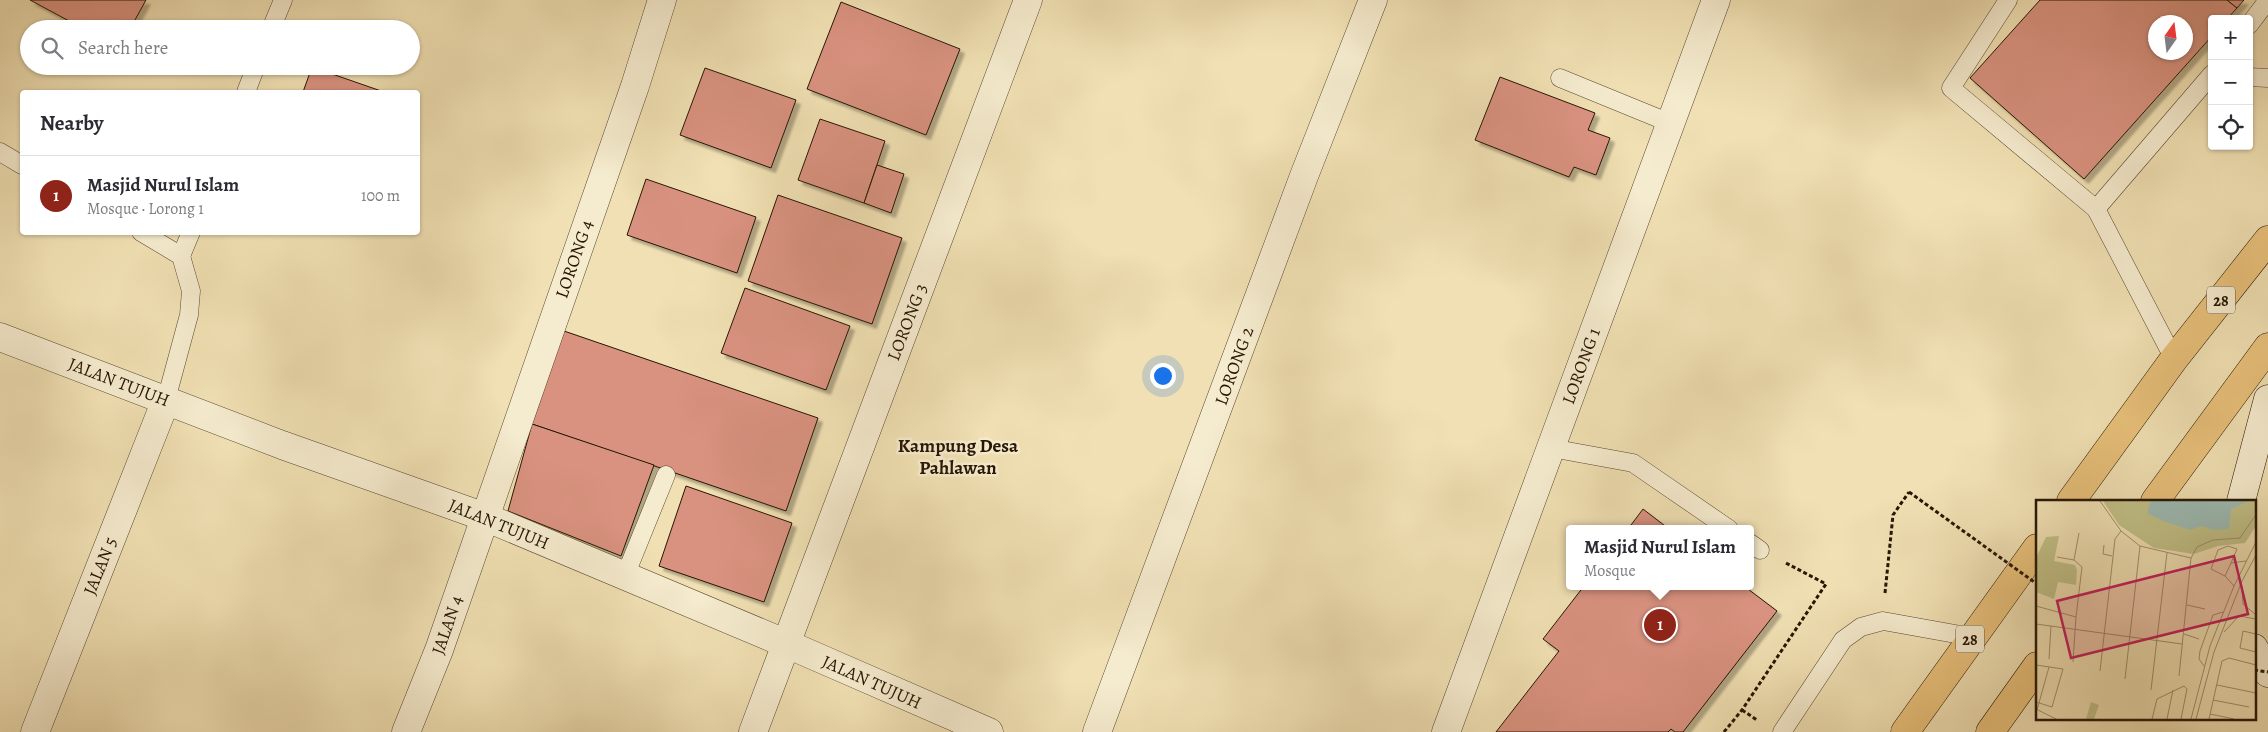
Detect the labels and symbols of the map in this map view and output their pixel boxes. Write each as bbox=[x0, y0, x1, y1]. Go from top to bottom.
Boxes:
north arrow bbox=[2148, 15, 2193, 60]
street label: LORONG 4 bbox=[549, 217, 599, 301]
street label: LORONG 3 bbox=[881, 280, 933, 364]
road number: 28 bbox=[2207, 286, 2235, 314]
street label: LORONG 2 bbox=[1209, 323, 1259, 409]
street label: LORONG 1 bbox=[1556, 325, 1606, 407]
street label: JALAN TUJUH bbox=[65, 352, 173, 412]
your location bbox=[1150, 363, 1176, 389]
district label: Kampung Desa Pahlawan bbox=[898, 433, 1019, 481]
street label: JALAN TUJUH bbox=[445, 493, 553, 555]
inset map bbox=[2036, 500, 2256, 720]
street label: JALAN 5 bbox=[78, 533, 122, 599]
street label: JALAN 4 bbox=[426, 592, 468, 658]
pin: 1 bbox=[1644, 606, 1676, 644]
road number: 28 bbox=[1956, 626, 1984, 652]
street label: JALAN TUJUH bbox=[818, 649, 926, 715]

